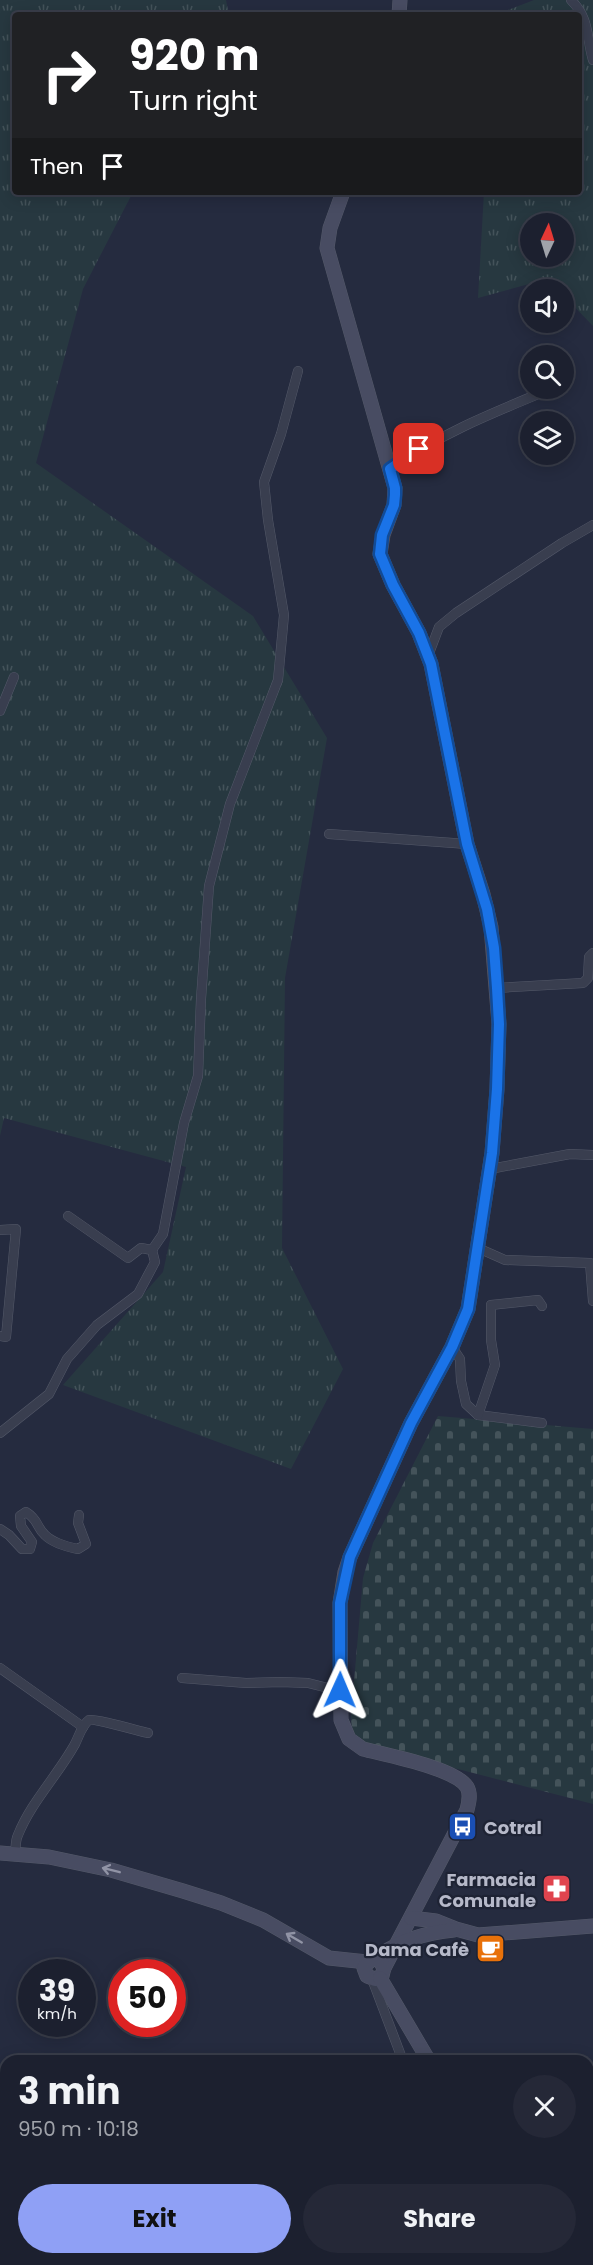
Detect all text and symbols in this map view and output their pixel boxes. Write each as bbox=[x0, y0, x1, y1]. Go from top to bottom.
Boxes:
text: 920 m bbox=[129, 26, 260, 85]
icon: right bbox=[30, 36, 108, 114]
text: Turn right bbox=[129, 82, 258, 119]
icon: arrive bbox=[96, 150, 129, 183]
text: Then bbox=[30, 151, 84, 182]
north arrow bbox=[520, 213, 574, 267]
map controls bbox=[520, 213, 574, 465]
button: sound bbox=[520, 279, 574, 333]
button: search bbox=[520, 345, 574, 399]
button: layers bbox=[520, 411, 574, 465]
pin bbox=[393, 423, 444, 474]
icon: arrive bbox=[402, 432, 435, 465]
position arrow bbox=[308, 1658, 372, 1722]
bus stop icon: Cotral bbox=[447, 1811, 479, 1843]
place label: Cotral bbox=[484, 1815, 542, 1840]
one-way arrow bbox=[102, 1864, 121, 1876]
place label: Farmacia Comunale bbox=[439, 1867, 536, 1913]
pharmacy icon: Farmacia Comunale bbox=[541, 1873, 573, 1905]
one-way arrow bbox=[285, 1932, 303, 1943]
cafe icon: Dama Cafè bbox=[474, 1933, 506, 1965]
place label: Dama Cafè bbox=[365, 1937, 469, 1962]
speed limit sign: 50 bbox=[108, 1959, 186, 2037]
text: 39 bbox=[39, 1969, 75, 2012]
text: km/h bbox=[37, 2003, 77, 2024]
text: 3 min bbox=[18, 2066, 120, 2117]
button: close bbox=[513, 2075, 576, 2138]
text: 950 m · 10:18 bbox=[18, 2115, 139, 2143]
button: Exit bbox=[18, 2184, 291, 2253]
button: Share bbox=[303, 2184, 576, 2253]

